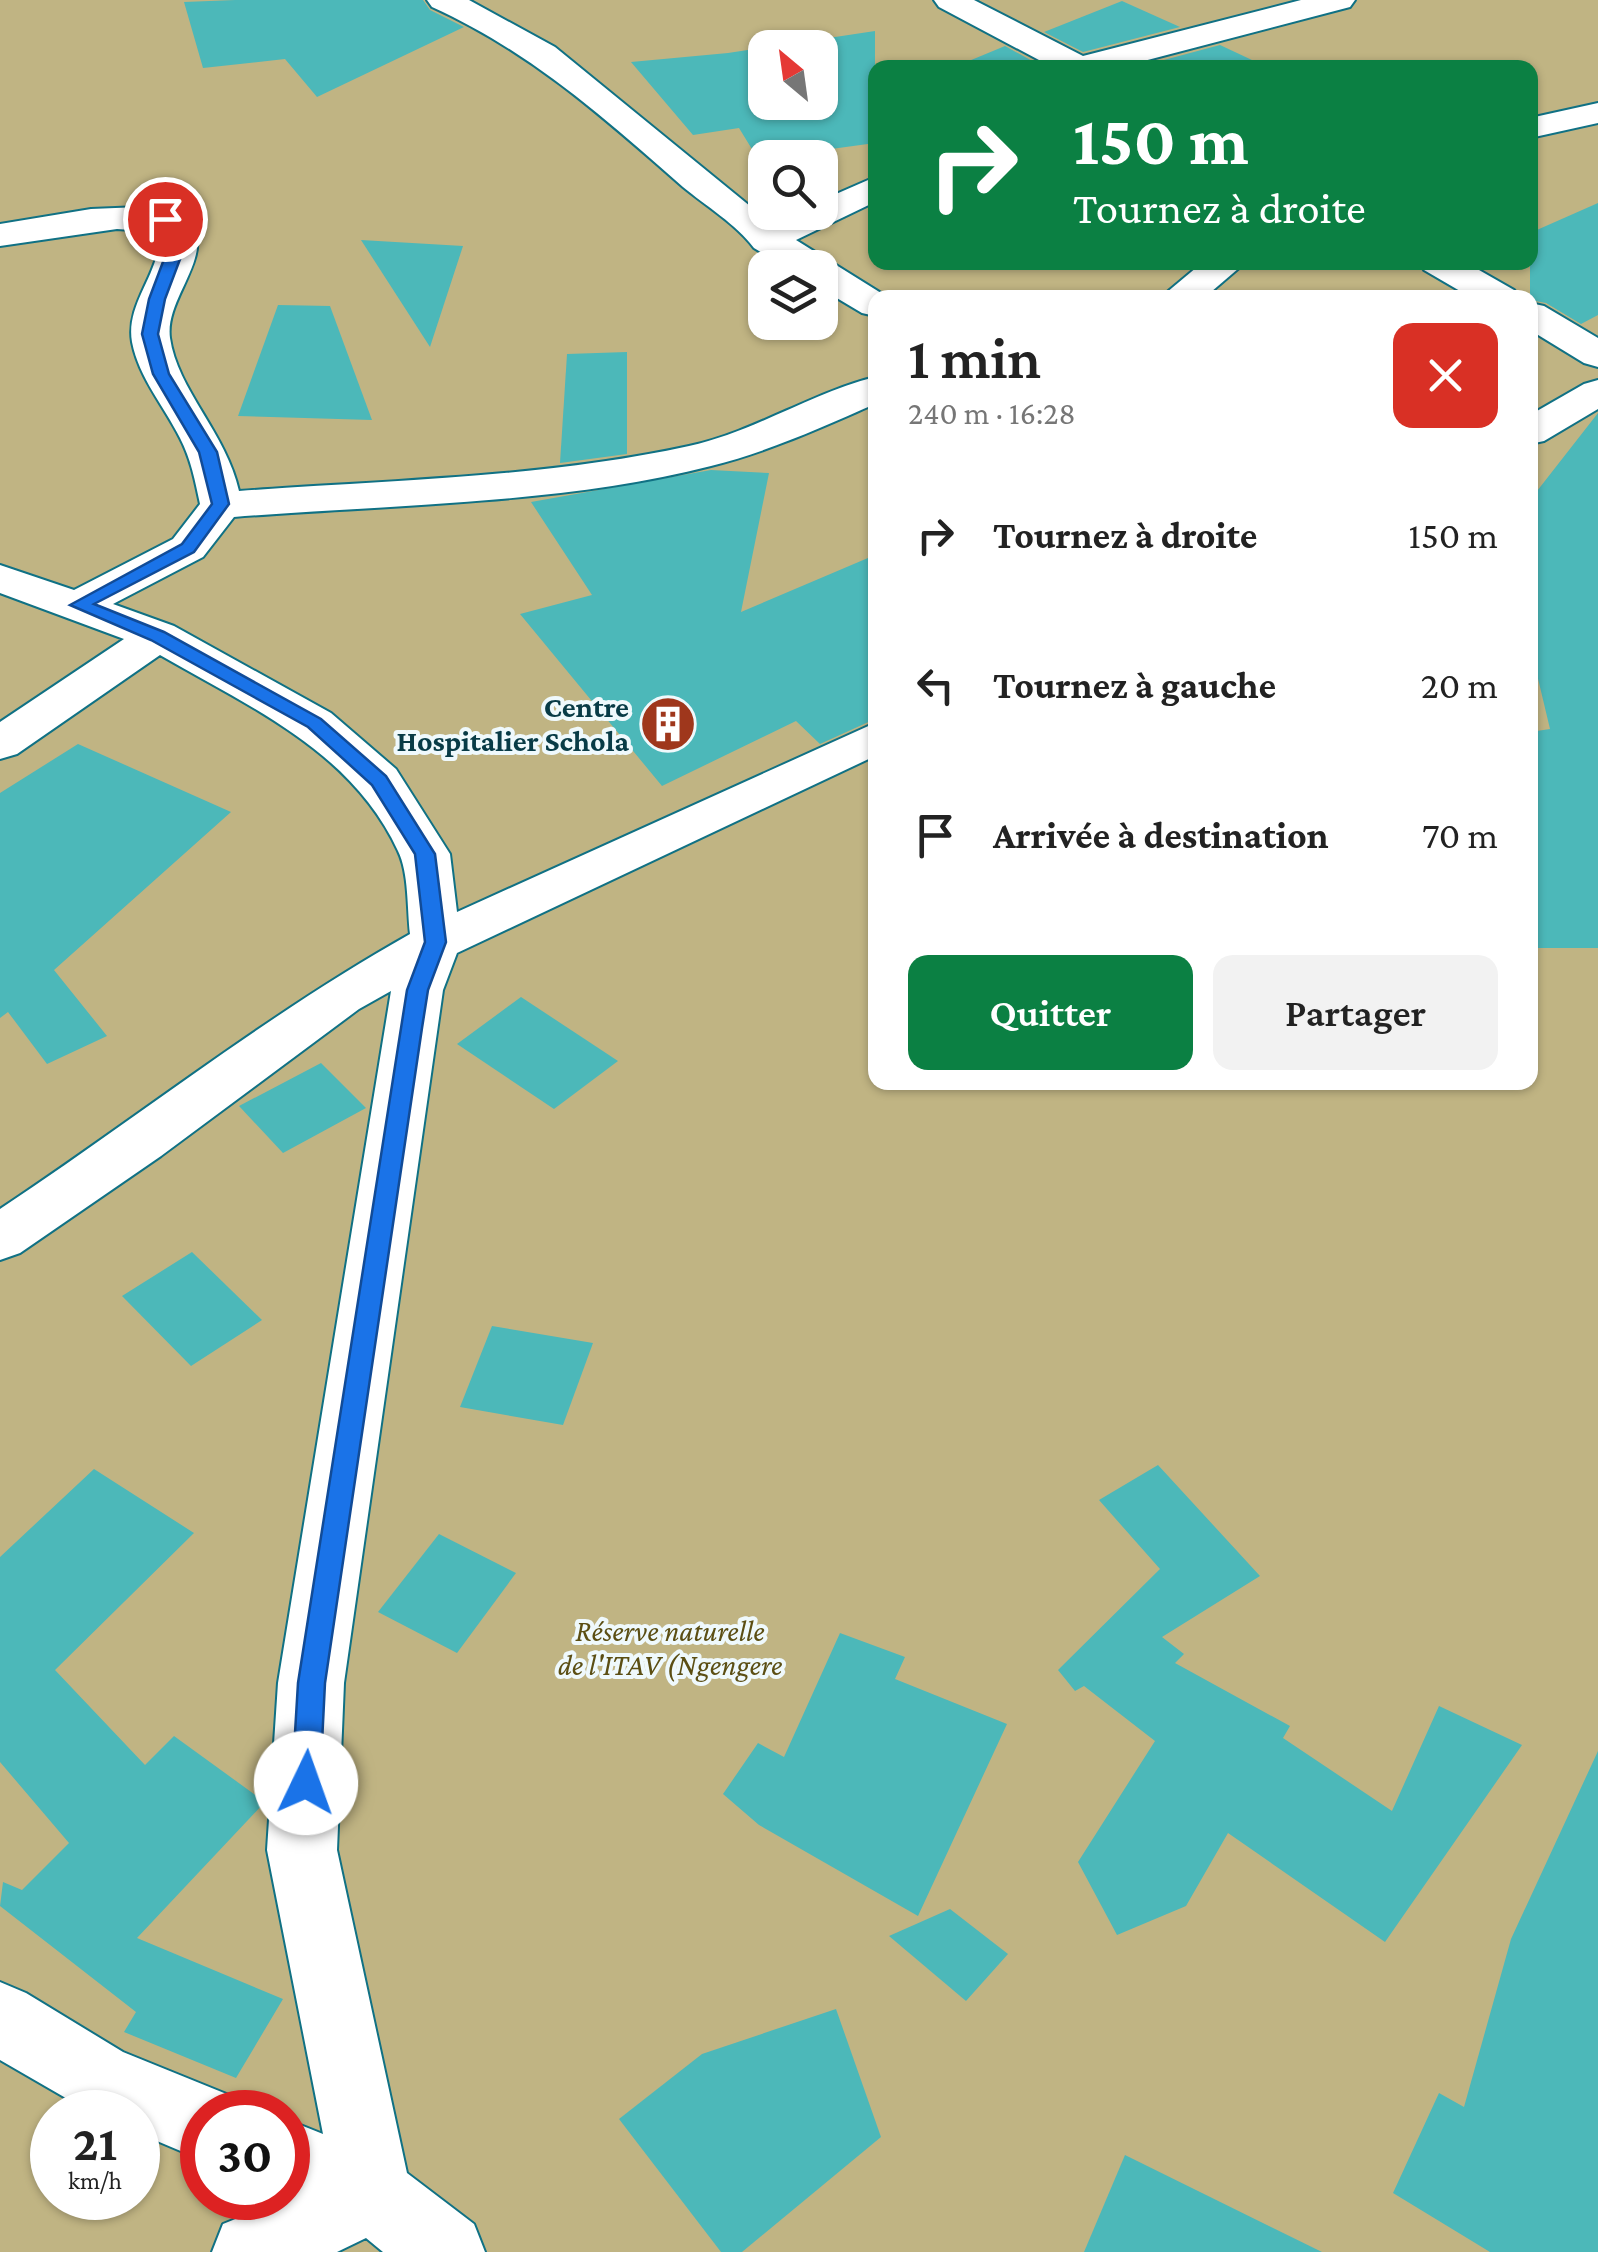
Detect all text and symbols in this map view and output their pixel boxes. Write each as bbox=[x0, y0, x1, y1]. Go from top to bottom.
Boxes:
north arrow bbox=[748, 30, 838, 120]
map controls bbox=[748, 30, 838, 340]
icon: right bbox=[908, 100, 1038, 230]
text: 150 m bbox=[1073, 101, 1249, 179]
button: search bbox=[748, 140, 838, 230]
pin bbox=[123, 177, 208, 262]
text: Tournez à droite bbox=[1073, 183, 1366, 233]
icon: arrive bbox=[138, 192, 193, 247]
button: layers bbox=[748, 250, 838, 340]
button: close bbox=[1393, 323, 1498, 428]
text: 1 min bbox=[908, 324, 1041, 391]
text: 240 m · 16:28 bbox=[908, 395, 1076, 431]
icon: right bbox=[908, 508, 963, 563]
text: Tournez à droite bbox=[993, 514, 1258, 556]
text: 150 m bbox=[1408, 514, 1498, 556]
icon: left bbox=[908, 658, 963, 713]
text: Tournez à gauche bbox=[993, 664, 1276, 706]
text: 20 m bbox=[1421, 664, 1498, 706]
place label: Centre Hospitalier Schola bbox=[396, 690, 629, 757]
building icon: Centre Hospitalier Schola bbox=[638, 694, 698, 754]
icon: arrive bbox=[908, 808, 963, 863]
text: Arrivée à destination bbox=[993, 814, 1329, 856]
text: 70 m bbox=[1422, 814, 1498, 856]
button: Quitter bbox=[908, 955, 1193, 1070]
button: Partager bbox=[1213, 955, 1498, 1070]
park label: Réserve naturelle de l'ITAV (Ngengere bbox=[558, 1614, 782, 1682]
position arrow bbox=[254, 1731, 358, 1835]
speed limit sign: 30 bbox=[180, 2090, 310, 2220]
text: 21 bbox=[73, 2115, 117, 2171]
text: km/h bbox=[68, 2167, 122, 2194]

